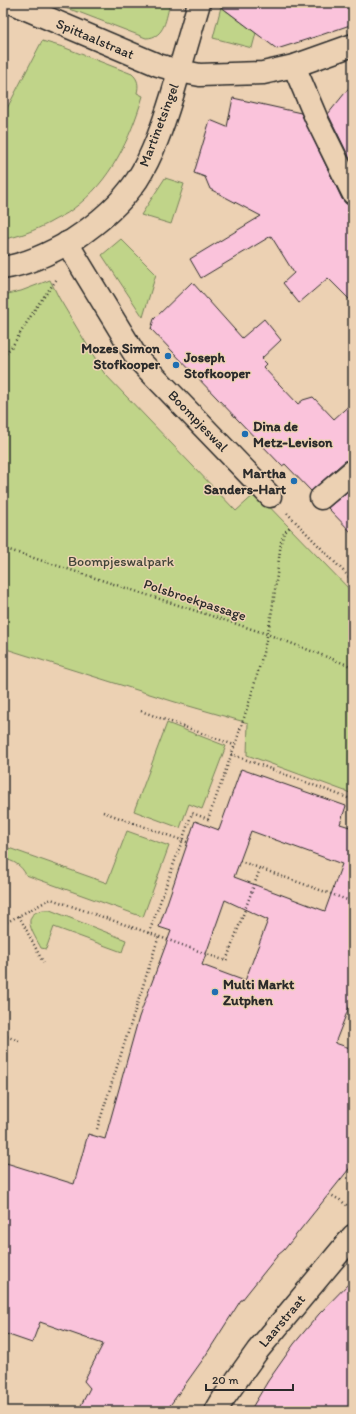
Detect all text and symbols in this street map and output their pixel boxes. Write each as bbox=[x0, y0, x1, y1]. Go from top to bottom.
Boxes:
street label: Spittaalstraat bbox=[53, 15, 137, 63]
street label: Martinetsingel bbox=[135, 81, 183, 169]
place label: Mozes Simon Stofkooper bbox=[81, 340, 161, 373]
place label: Joseph Stofkooper bbox=[183, 349, 251, 382]
marker: Mozes Simon Stofkooper bbox=[163, 351, 173, 361]
marker: Joseph Stofkooper bbox=[171, 360, 181, 370]
street label: Boompjeswal bbox=[164, 387, 232, 455]
place label: Dina de Metz-Levison bbox=[253, 418, 333, 451]
marker: Dina de Metz-Levison bbox=[240, 429, 250, 439]
place label: Martha Sanders-Hart bbox=[204, 465, 287, 498]
marker: Martha Sanders-Hart bbox=[289, 476, 299, 486]
park label: Boompjeswalpark bbox=[68, 553, 175, 570]
street label: Polsbroekpassage bbox=[142, 575, 249, 625]
place label: Multi Markt Zutphen bbox=[223, 976, 295, 1009]
marker: Multi Markt Zutphen bbox=[210, 987, 220, 997]
street label: Laarstraat bbox=[255, 1291, 309, 1351]
scale bar bbox=[206, 1366, 293, 1392]
text: 20 m bbox=[212, 1373, 239, 1387]

